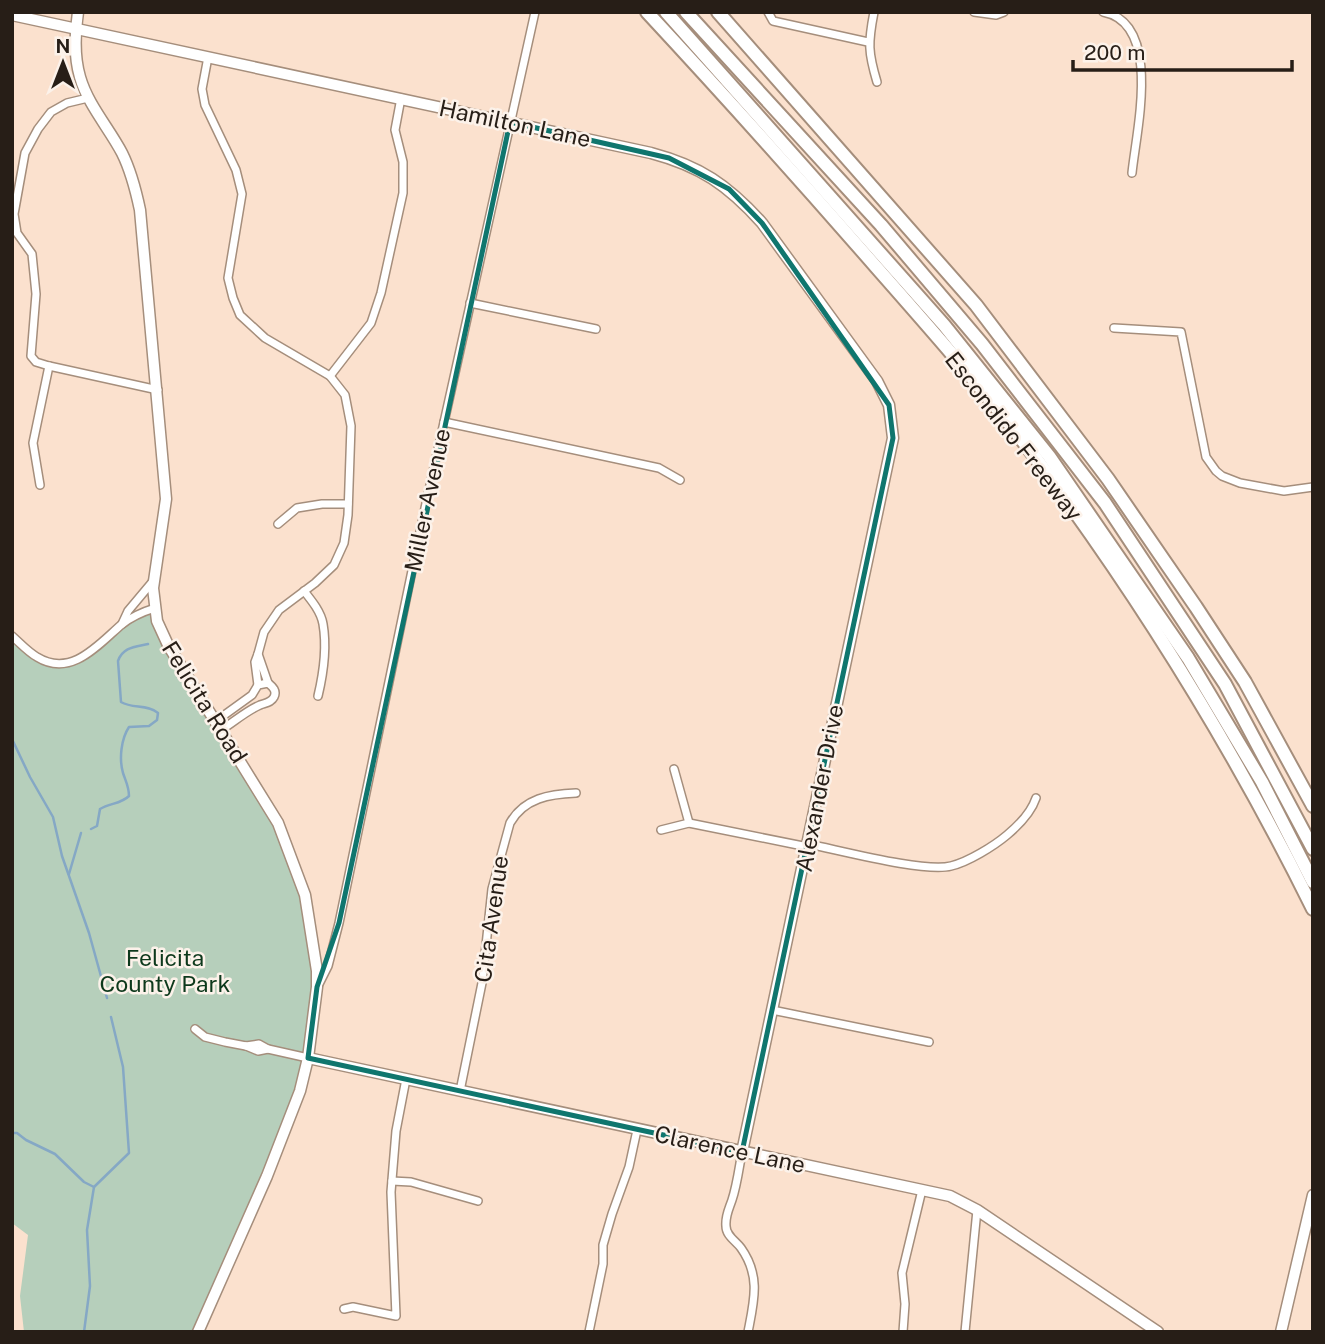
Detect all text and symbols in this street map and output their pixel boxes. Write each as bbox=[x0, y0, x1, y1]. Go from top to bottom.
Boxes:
north arrow bbox=[28, 28, 98, 98]
scale bar bbox=[1073, 28, 1292, 72]
text: N bbox=[56, 35, 70, 57]
text: 200 m bbox=[1084, 40, 1145, 65]
street label: Hamilton Lane bbox=[437, 94, 593, 152]
street label: Escondido Freeway bbox=[940, 346, 1088, 526]
street label: Miller Avenue bbox=[399, 426, 455, 574]
street label: Felicita Road bbox=[157, 636, 253, 768]
street label: Alexander Drive bbox=[790, 702, 848, 874]
street label: Cita Avenue bbox=[469, 854, 513, 984]
park label: Felicita County Park bbox=[100, 944, 231, 997]
street label: Clarence Lane bbox=[652, 1120, 808, 1178]

